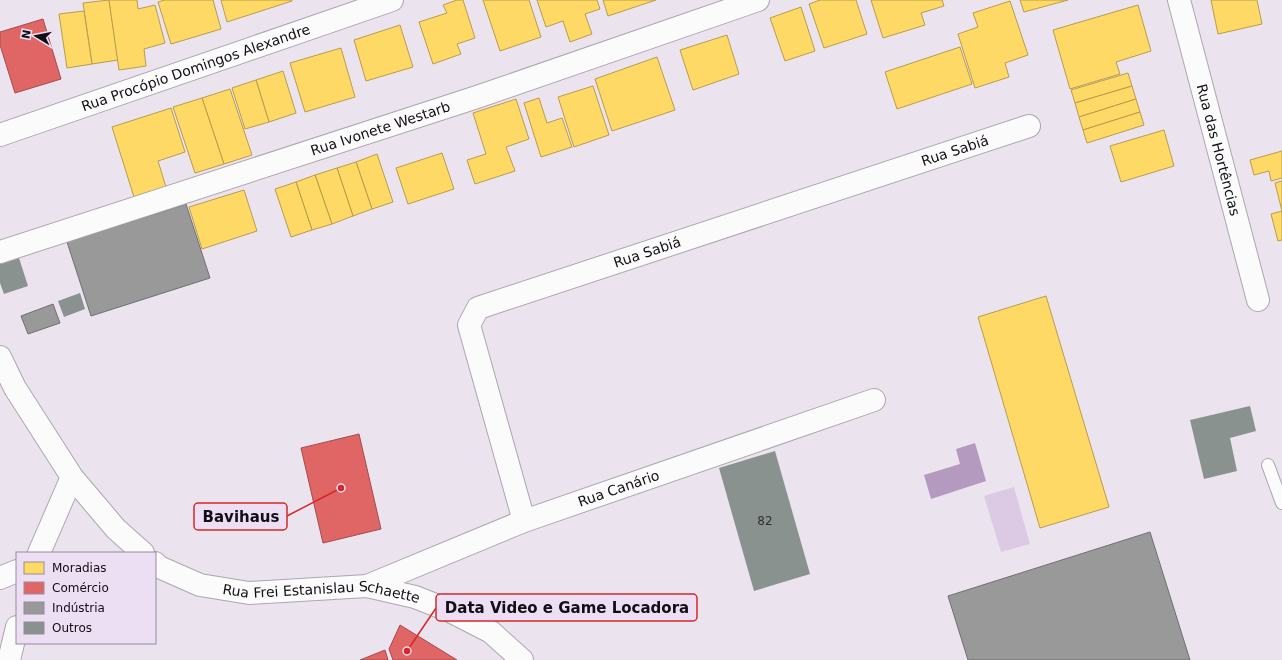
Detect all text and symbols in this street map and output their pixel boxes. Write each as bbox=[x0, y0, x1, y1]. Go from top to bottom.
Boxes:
north arrow bbox=[16, 16, 56, 56]
street label: Rua Procópio Domingos Alexandre bbox=[79, 21, 312, 114]
text: N bbox=[19, 29, 34, 40]
street label: Rua das Hortências bbox=[1193, 82, 1243, 218]
street label: Rua Ivonete Westarb bbox=[309, 98, 452, 159]
street label: Rua Sabiá bbox=[919, 132, 991, 169]
street label: Rua Sabiá bbox=[612, 234, 683, 271]
street label: Rua Canário bbox=[576, 467, 661, 510]
callout: Bavihaus bbox=[194, 503, 287, 530]
text: Bavihaus bbox=[203, 508, 280, 526]
house number: 82 bbox=[757, 514, 773, 528]
legend bbox=[16, 552, 156, 644]
text: Moradias bbox=[52, 561, 107, 575]
street label: Rua Frei Estanislau Schaette bbox=[222, 578, 423, 606]
text: Comércio bbox=[52, 581, 109, 595]
callout: Data Video e Game Locadora bbox=[436, 594, 697, 621]
text: Data Video e Game Locadora bbox=[445, 599, 689, 617]
text: Indústria bbox=[52, 601, 105, 615]
text: Outros bbox=[52, 621, 92, 635]

